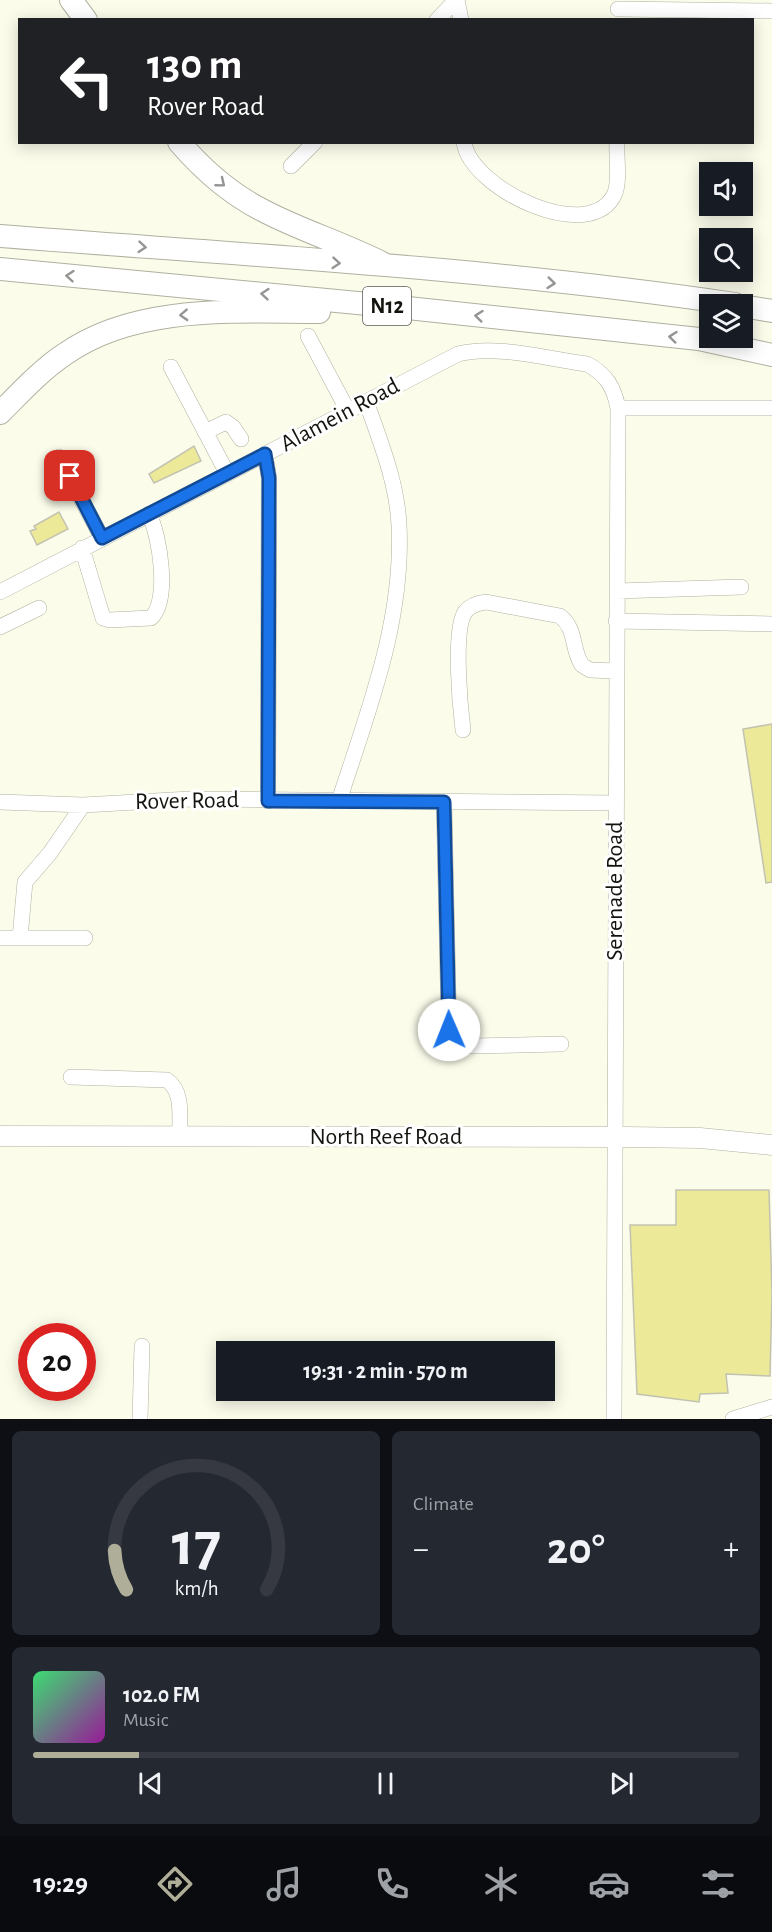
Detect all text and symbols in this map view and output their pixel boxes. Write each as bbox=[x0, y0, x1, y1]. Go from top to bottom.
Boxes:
icon: left bbox=[48, 42, 126, 120]
text: 130 m bbox=[147, 44, 242, 86]
text: Rover Road bbox=[147, 93, 264, 120]
map controls bbox=[699, 162, 753, 348]
button: sound bbox=[699, 162, 753, 216]
one-way arrow bbox=[214, 175, 225, 186]
button: search bbox=[699, 228, 753, 282]
one-way arrow bbox=[138, 240, 147, 253]
one-way arrow bbox=[332, 256, 341, 269]
one-way arrow bbox=[66, 270, 75, 283]
one-way arrow bbox=[547, 276, 556, 289]
road number: N12 bbox=[363, 287, 411, 325]
one-way arrow bbox=[260, 288, 269, 301]
button: layers bbox=[699, 294, 753, 348]
one-way arrow bbox=[180, 309, 189, 322]
one-way arrow bbox=[475, 310, 484, 323]
one-way arrow bbox=[669, 331, 678, 343]
street label: Alamein Road bbox=[277, 374, 403, 456]
pin bbox=[44, 450, 95, 501]
icon: arrive bbox=[53, 459, 86, 492]
street label: Rover Road bbox=[135, 788, 239, 814]
street label: Serenade Road bbox=[603, 821, 627, 961]
position arrow bbox=[417, 998, 481, 1062]
street label: North Reef Road bbox=[310, 1125, 462, 1149]
speed limit sign: 20 bbox=[18, 1323, 96, 1401]
text: 19:31 · 2 min · 570 m bbox=[303, 1360, 468, 1382]
text: Climate bbox=[413, 1494, 474, 1514]
text: 17 bbox=[171, 1514, 221, 1576]
text: 20° bbox=[547, 1527, 605, 1572]
text: − bbox=[413, 1533, 429, 1566]
text: + bbox=[723, 1533, 739, 1566]
text: km/h bbox=[174, 1578, 218, 1599]
text: 102.0 FM bbox=[123, 1684, 200, 1706]
text: Music bbox=[123, 1710, 169, 1730]
icon: previous bbox=[134, 1767, 167, 1800]
icon: pause bbox=[369, 1767, 402, 1800]
icon: next bbox=[605, 1767, 638, 1800]
icon: directions bbox=[154, 1863, 196, 1905]
icon: music bbox=[263, 1863, 305, 1905]
icon: phone bbox=[371, 1863, 413, 1905]
icon: climate bbox=[480, 1863, 522, 1905]
icon: car bbox=[588, 1863, 630, 1905]
icon: filters bbox=[697, 1863, 739, 1905]
text: 19:29 bbox=[33, 1870, 88, 1897]

